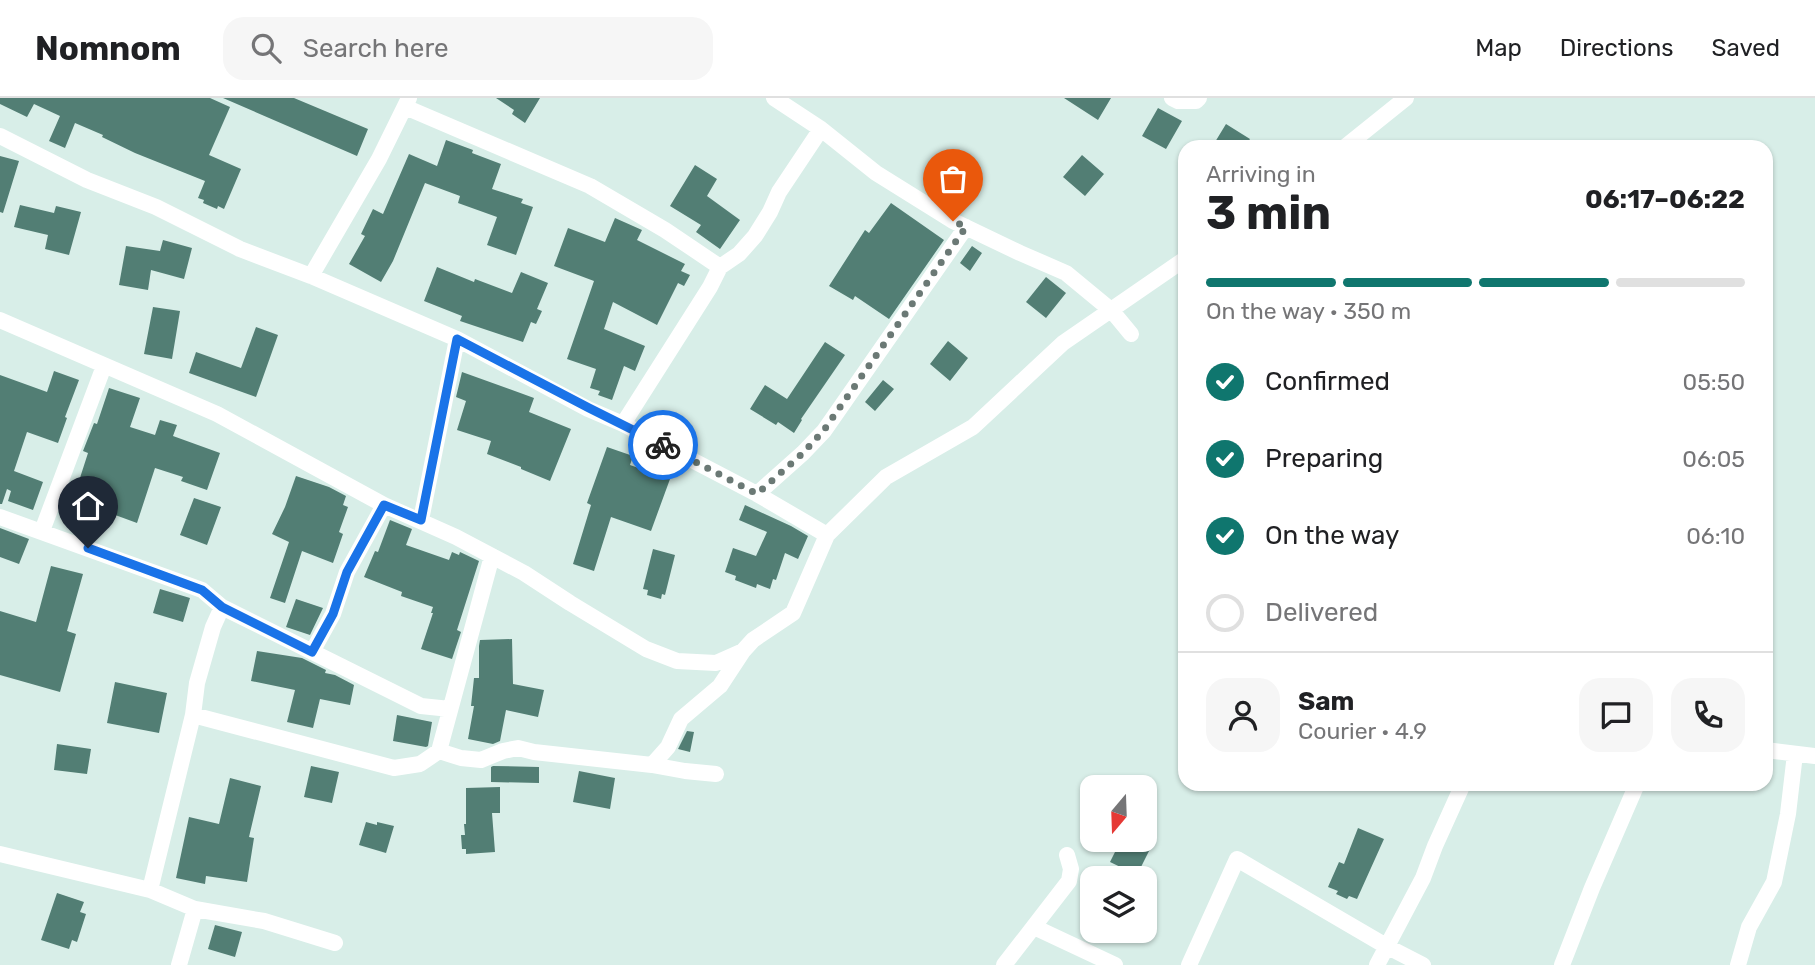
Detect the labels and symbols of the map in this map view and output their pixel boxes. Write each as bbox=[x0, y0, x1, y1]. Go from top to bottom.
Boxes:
pin bbox=[923, 149, 983, 221]
courier bbox=[628, 410, 698, 480]
pin bbox=[58, 476, 118, 548]
north arrow bbox=[1080, 775, 1157, 852]

